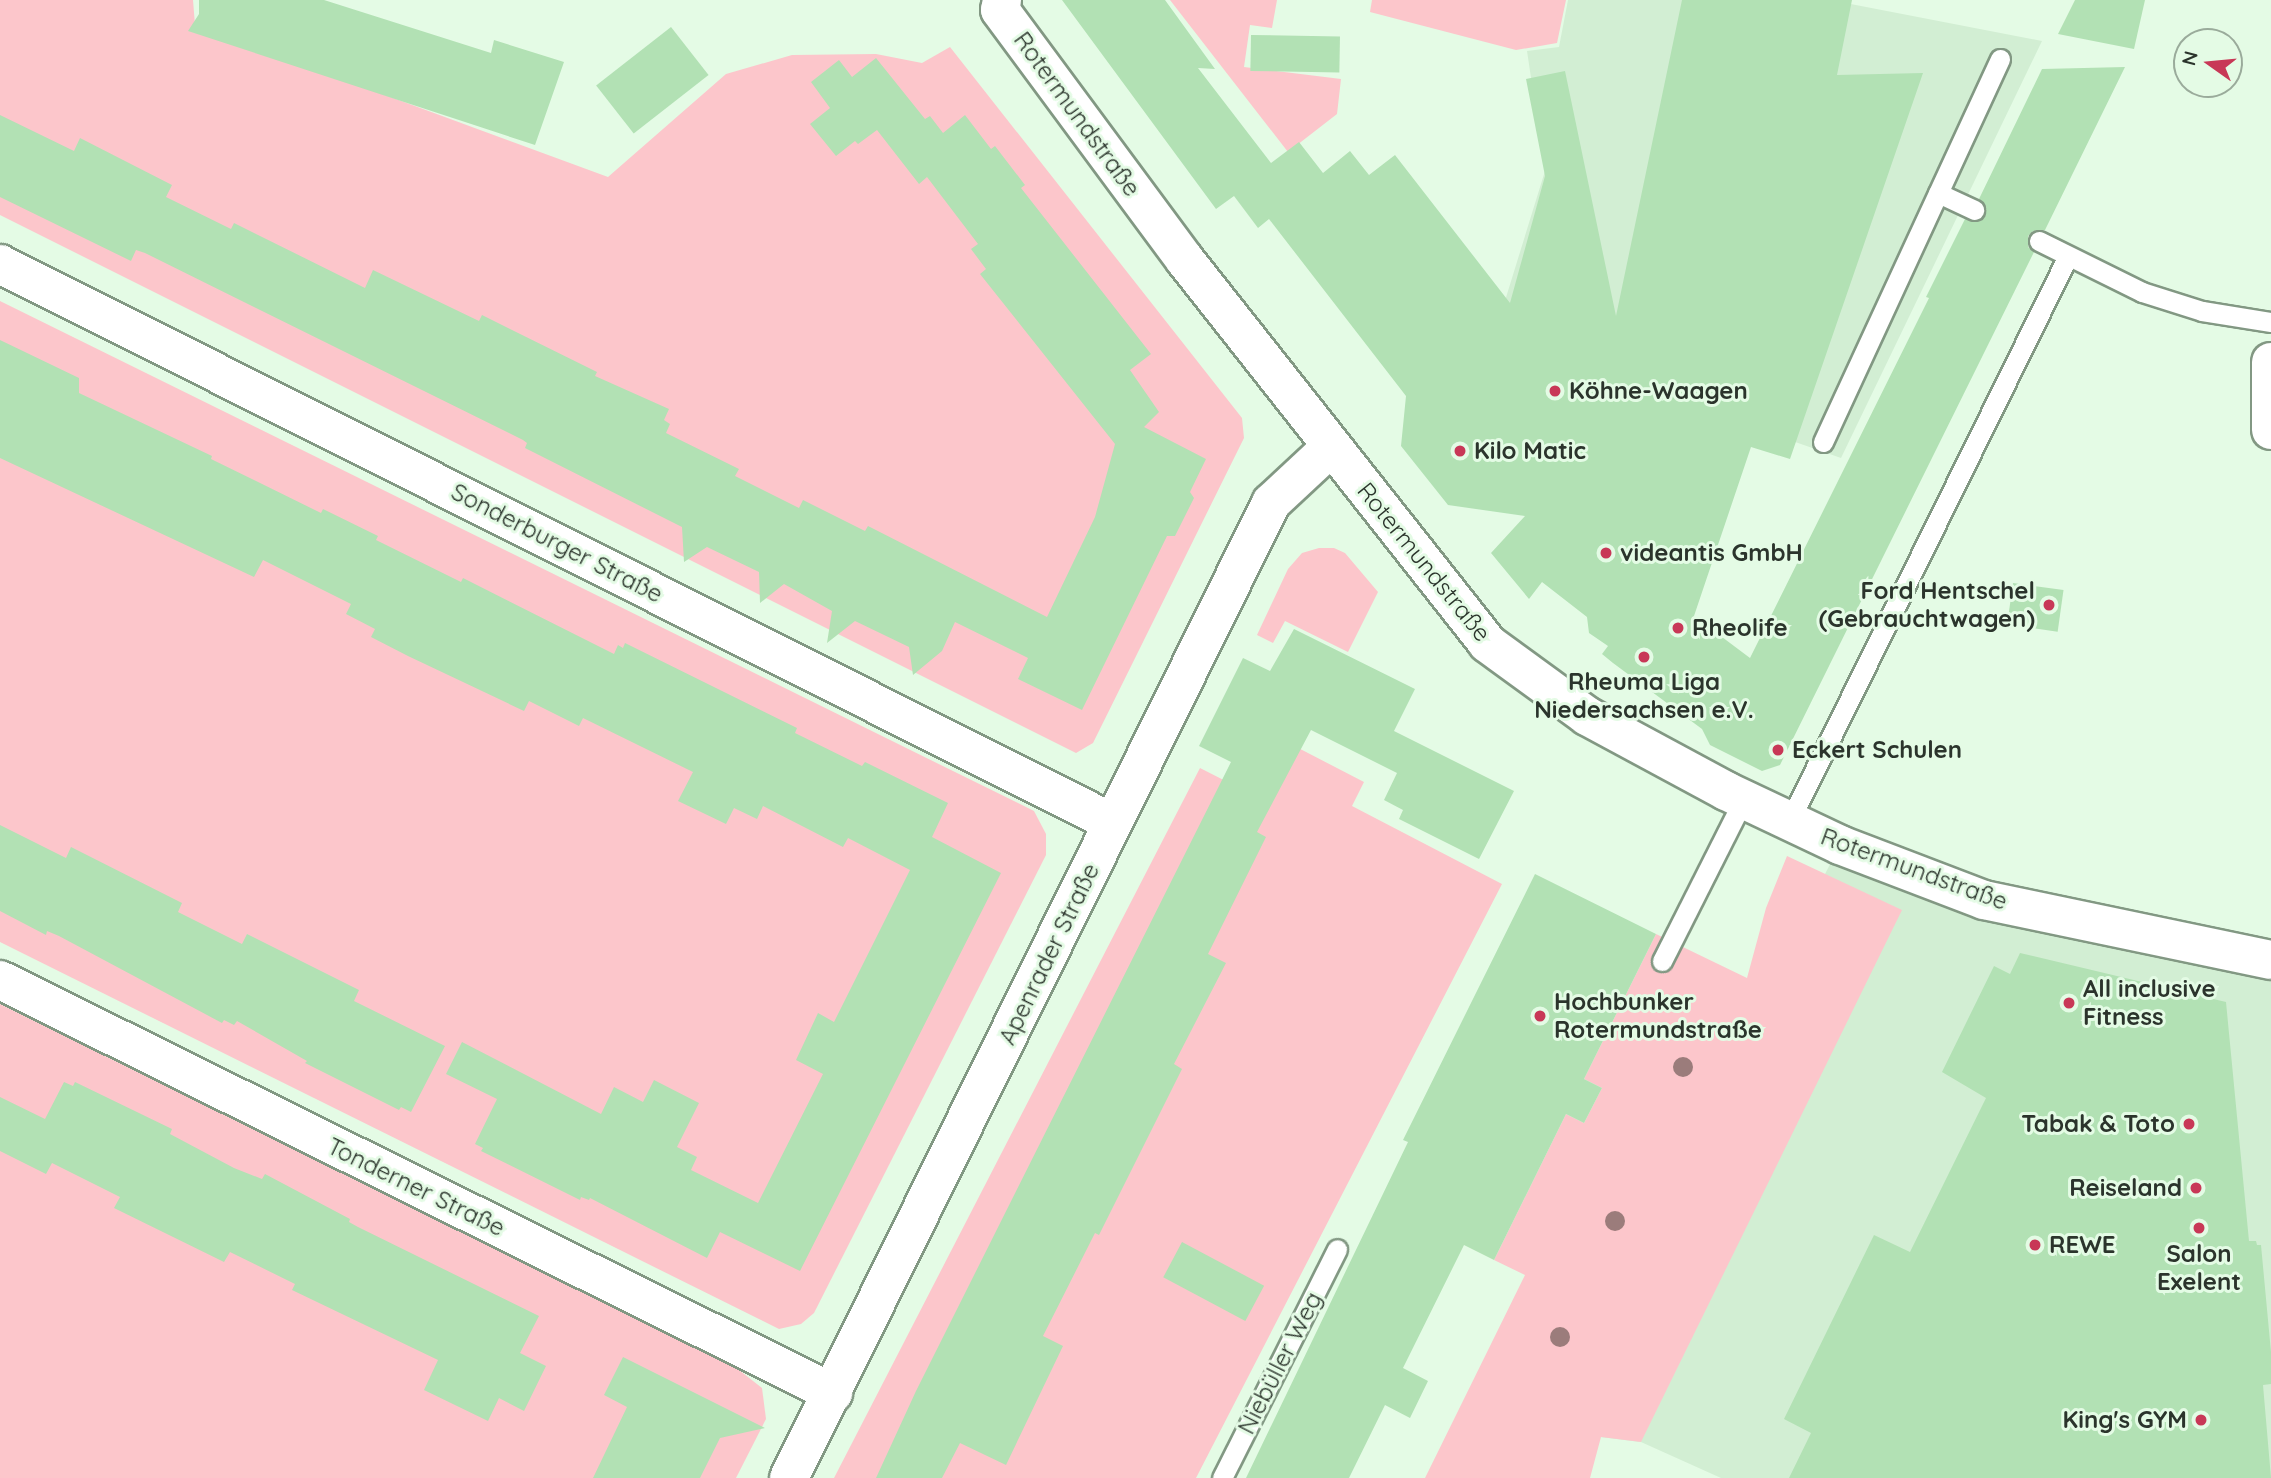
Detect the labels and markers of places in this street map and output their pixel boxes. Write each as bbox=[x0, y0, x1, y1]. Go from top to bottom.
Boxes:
place label: Köhne-Waagen bbox=[1569, 377, 1748, 405]
marker: Köhne-Waagen bbox=[1547, 383, 1563, 399]
place label: Kilo Matic bbox=[1474, 437, 1586, 465]
marker: Kilo Matic bbox=[1452, 443, 1468, 459]
place label: videantis GmbH bbox=[1620, 539, 1803, 567]
marker: videantis GmbH bbox=[1598, 545, 1614, 561]
place label: Ford Hentschel (Gebrauchtwagen) bbox=[1819, 577, 2035, 633]
marker: Ford Hentschel (Gebrauchtwagen) bbox=[2041, 597, 2057, 613]
place label: Rheolife bbox=[1692, 614, 1788, 642]
marker: Rheolife bbox=[1670, 620, 1686, 636]
marker: Rheuma Liga Niedersachsen e.V. bbox=[1636, 649, 1652, 665]
place label: Rheuma Liga Niedersachsen e.V. bbox=[1534, 668, 1754, 724]
place label: Eckert Schulen bbox=[1792, 736, 1962, 764]
marker: Eckert Schulen bbox=[1770, 742, 1786, 758]
place label: All inclusive Fitness bbox=[2083, 975, 2216, 1031]
place label: Hochbunker Rotermundstraße bbox=[1554, 988, 1762, 1044]
marker: All inclusive Fitness bbox=[2061, 995, 2077, 1011]
marker: Hochbunker Rotermundstraße bbox=[1532, 1008, 1548, 1024]
place label: Tabak & Toto bbox=[2021, 1110, 2175, 1138]
marker: Tabak & Toto bbox=[2181, 1116, 2197, 1132]
place label: Reiseland bbox=[2069, 1174, 2182, 1202]
marker: Reiseland bbox=[2188, 1180, 2204, 1196]
marker: Salon Exelent bbox=[2191, 1220, 2207, 1236]
place label: REWE bbox=[2049, 1231, 2116, 1259]
marker: REWE bbox=[2027, 1237, 2043, 1253]
place label: Salon Exelent bbox=[2157, 1240, 2241, 1296]
place label: King's GYM bbox=[2063, 1406, 2187, 1434]
marker: King's GYM bbox=[2193, 1412, 2209, 1428]

